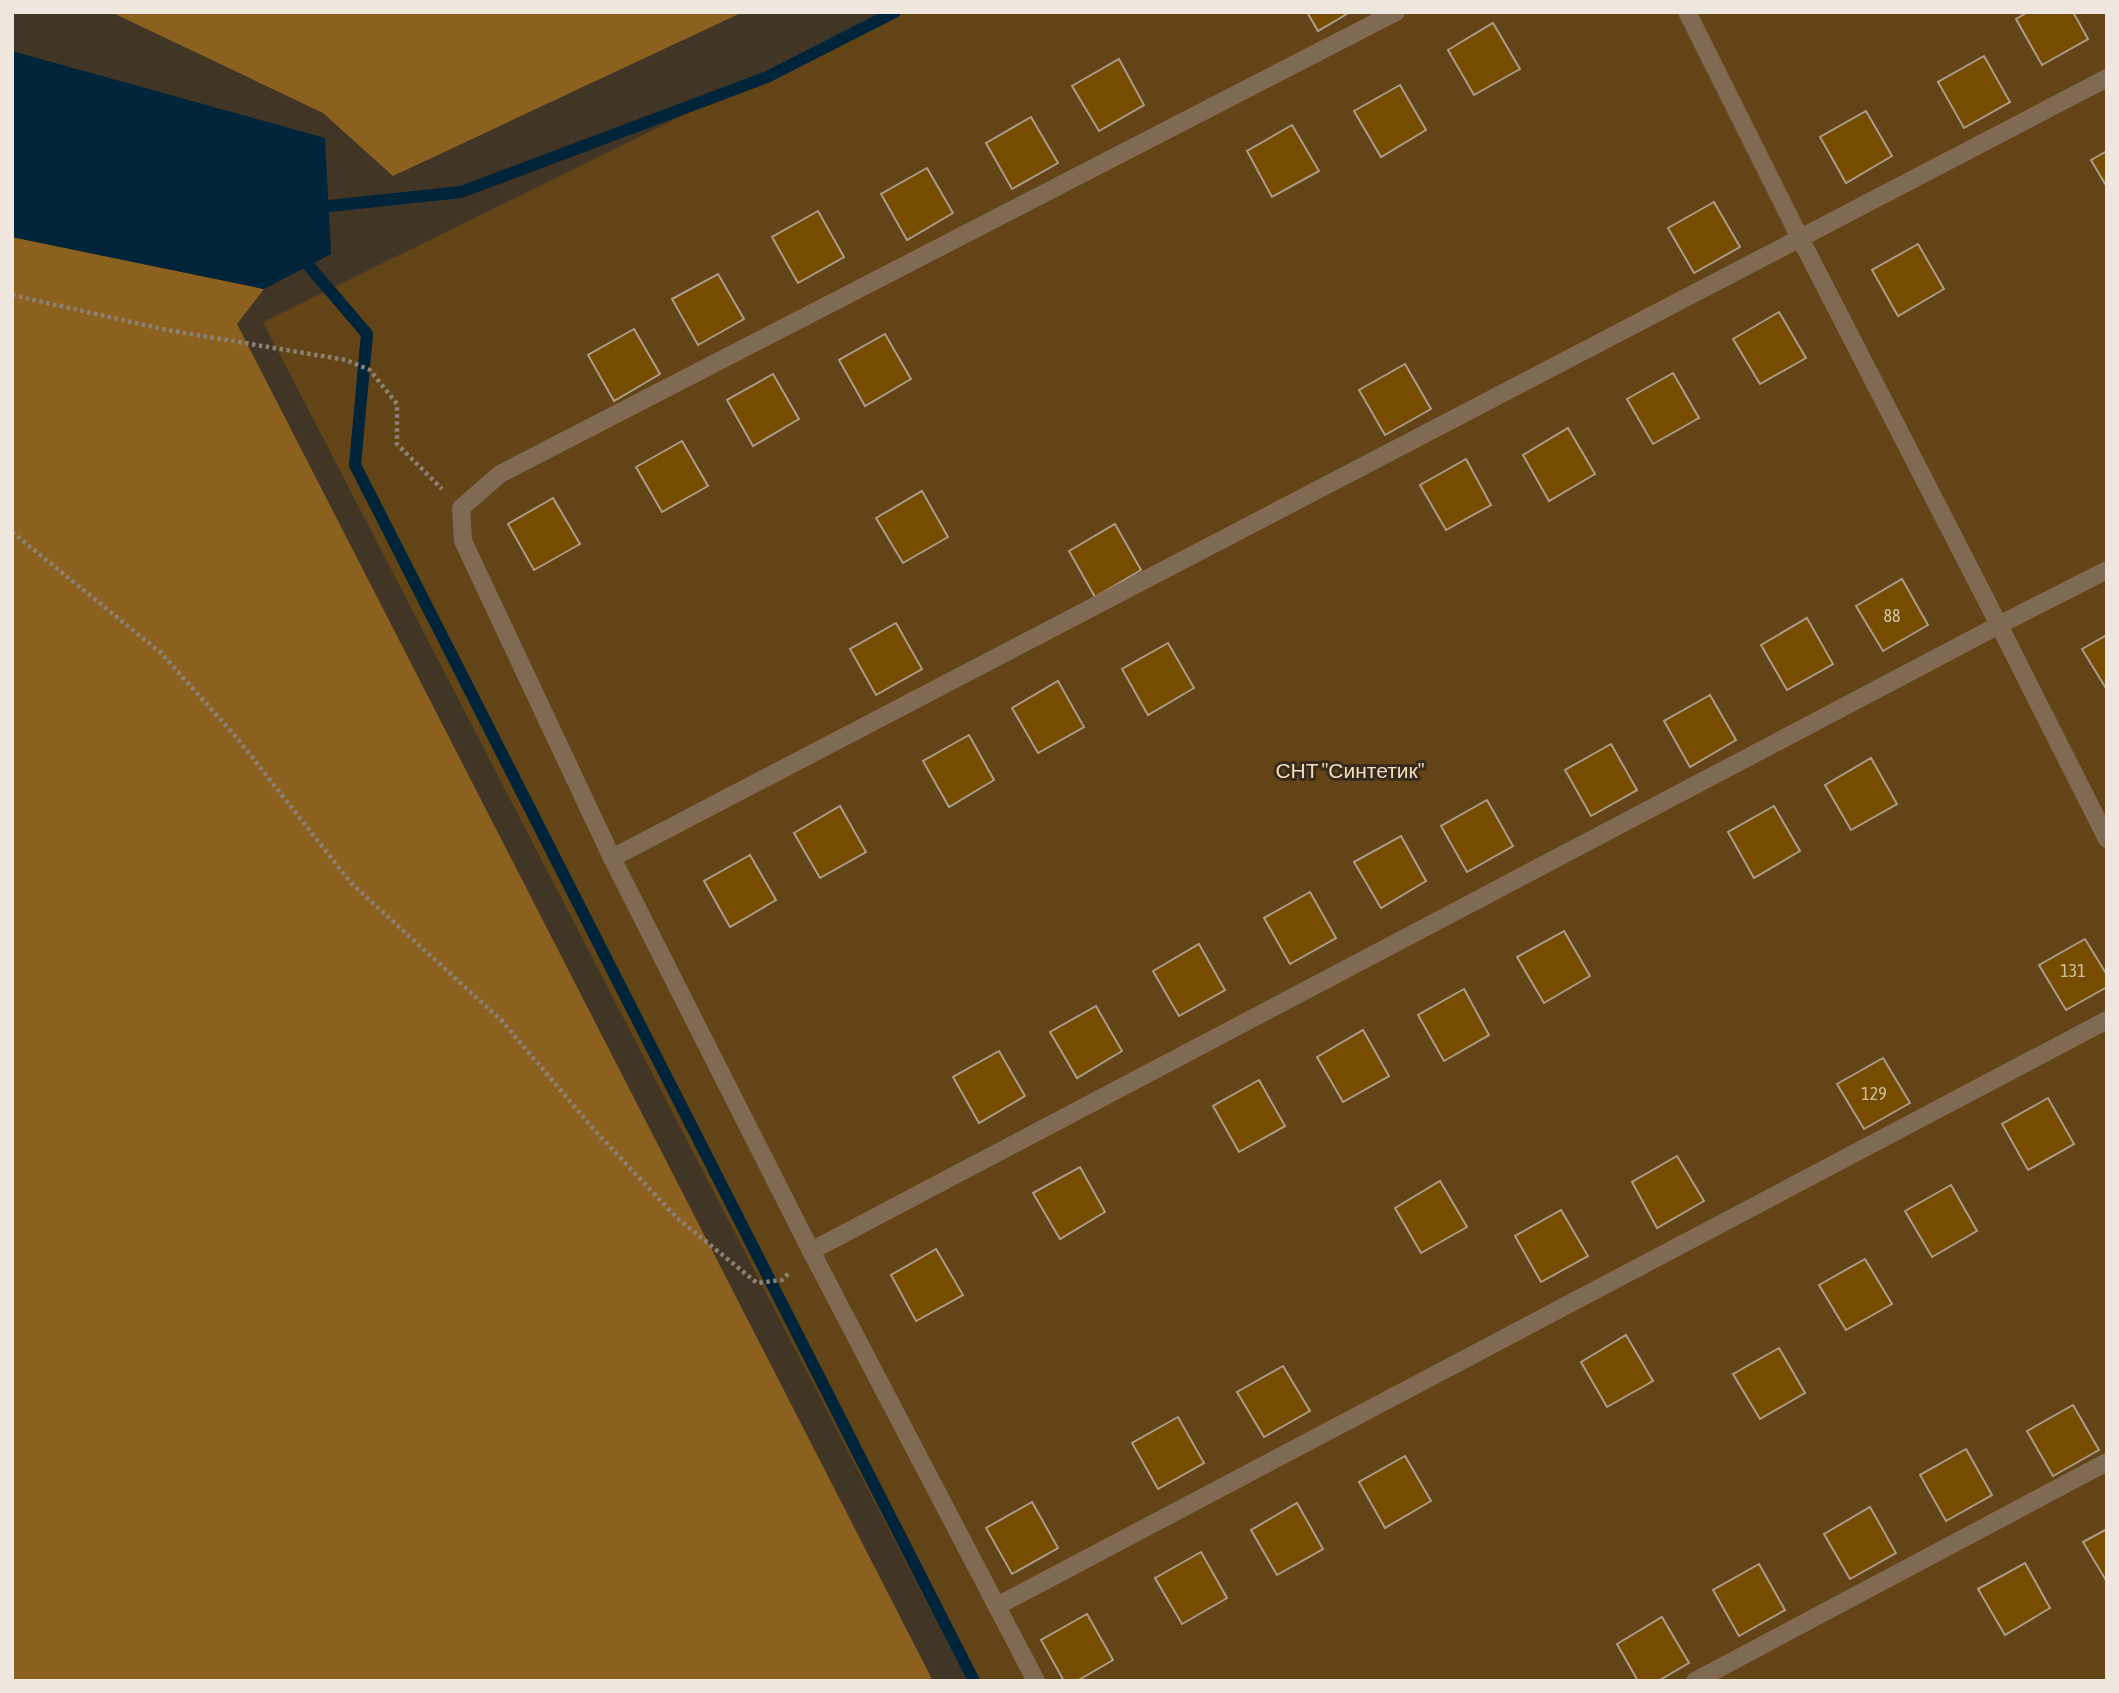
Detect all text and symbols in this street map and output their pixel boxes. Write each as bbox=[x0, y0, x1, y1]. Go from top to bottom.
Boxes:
house number: 88 bbox=[1884, 605, 1900, 626]
park label: СНТ "Синтетик" bbox=[1275, 758, 1425, 782]
house number: 131 bbox=[2060, 960, 2086, 981]
house number: 129 bbox=[1861, 1083, 1887, 1104]

